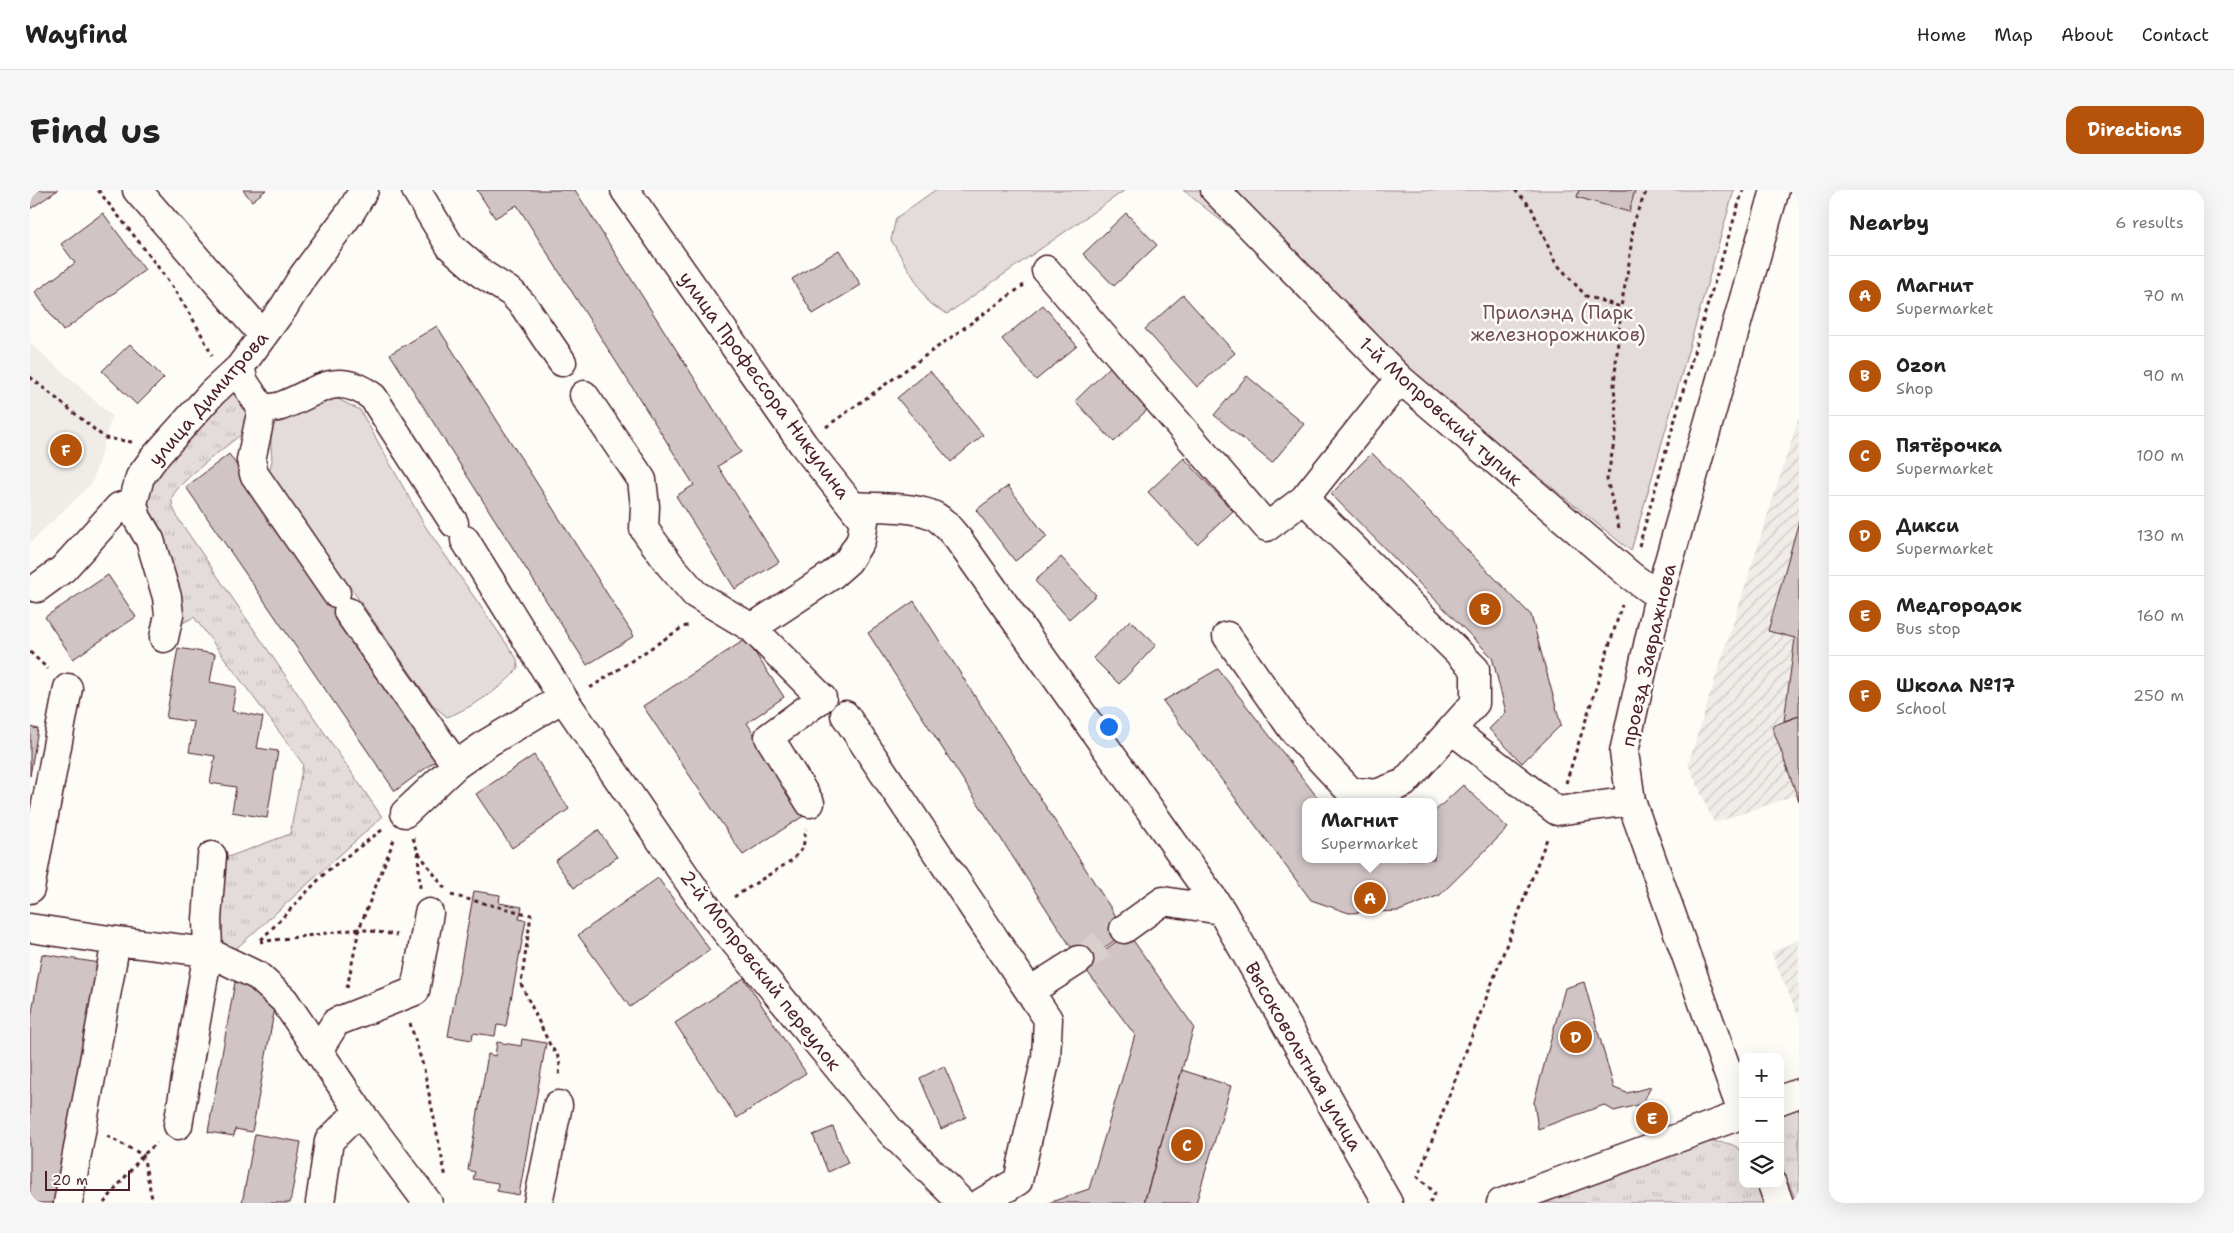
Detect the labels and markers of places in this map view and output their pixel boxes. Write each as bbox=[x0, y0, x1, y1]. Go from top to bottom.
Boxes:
pin: F bbox=[50, 431, 82, 469]
pin: B bbox=[1469, 590, 1501, 628]
pin: A bbox=[1354, 879, 1386, 917]
pin: D bbox=[1560, 1018, 1592, 1056]
pin: E bbox=[1636, 1099, 1668, 1137]
pin: C bbox=[1171, 1126, 1203, 1164]

